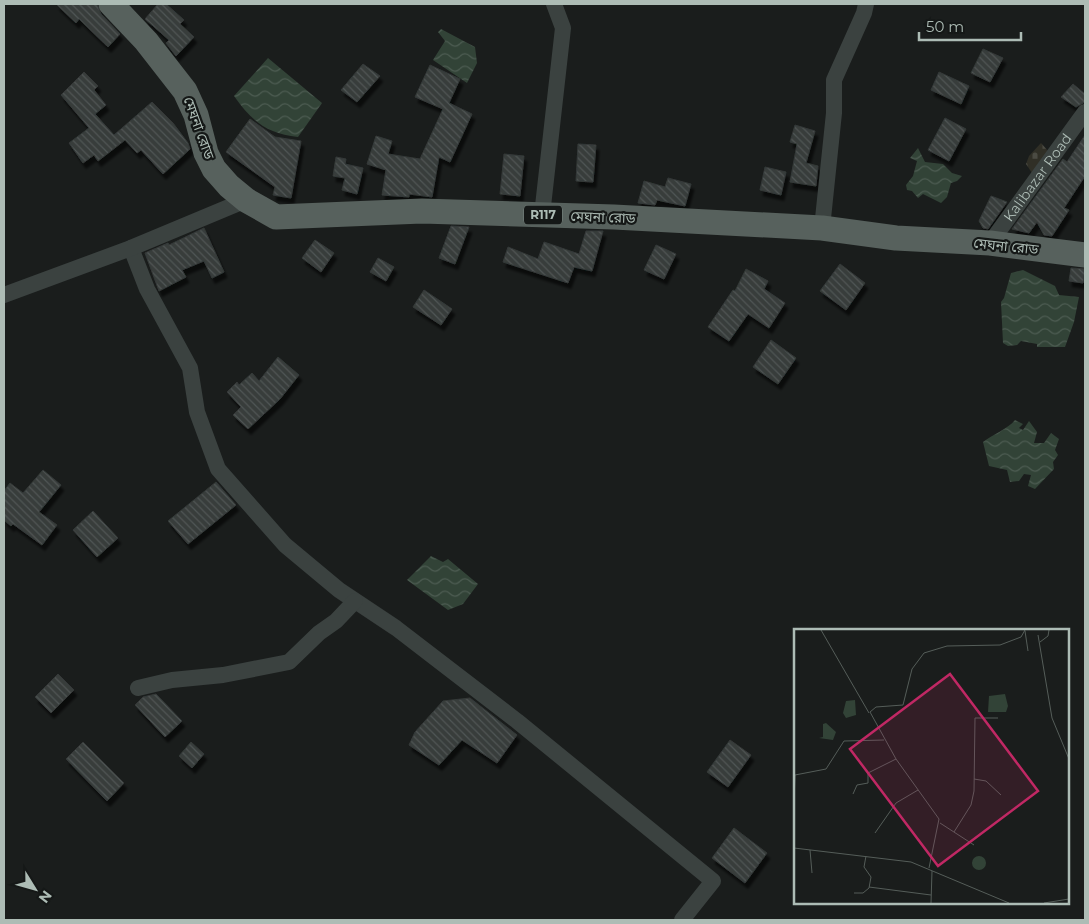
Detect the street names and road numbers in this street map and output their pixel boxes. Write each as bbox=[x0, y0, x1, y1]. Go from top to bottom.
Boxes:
street label: মেঘনা রোড bbox=[179, 94, 219, 163]
street label: Kalibazar Road bbox=[1000, 130, 1076, 225]
road number: R117 bbox=[524, 206, 562, 224]
street label: মেঘনা রোড bbox=[570, 207, 637, 227]
street label: মেঘনা রোড bbox=[973, 234, 1040, 258]

